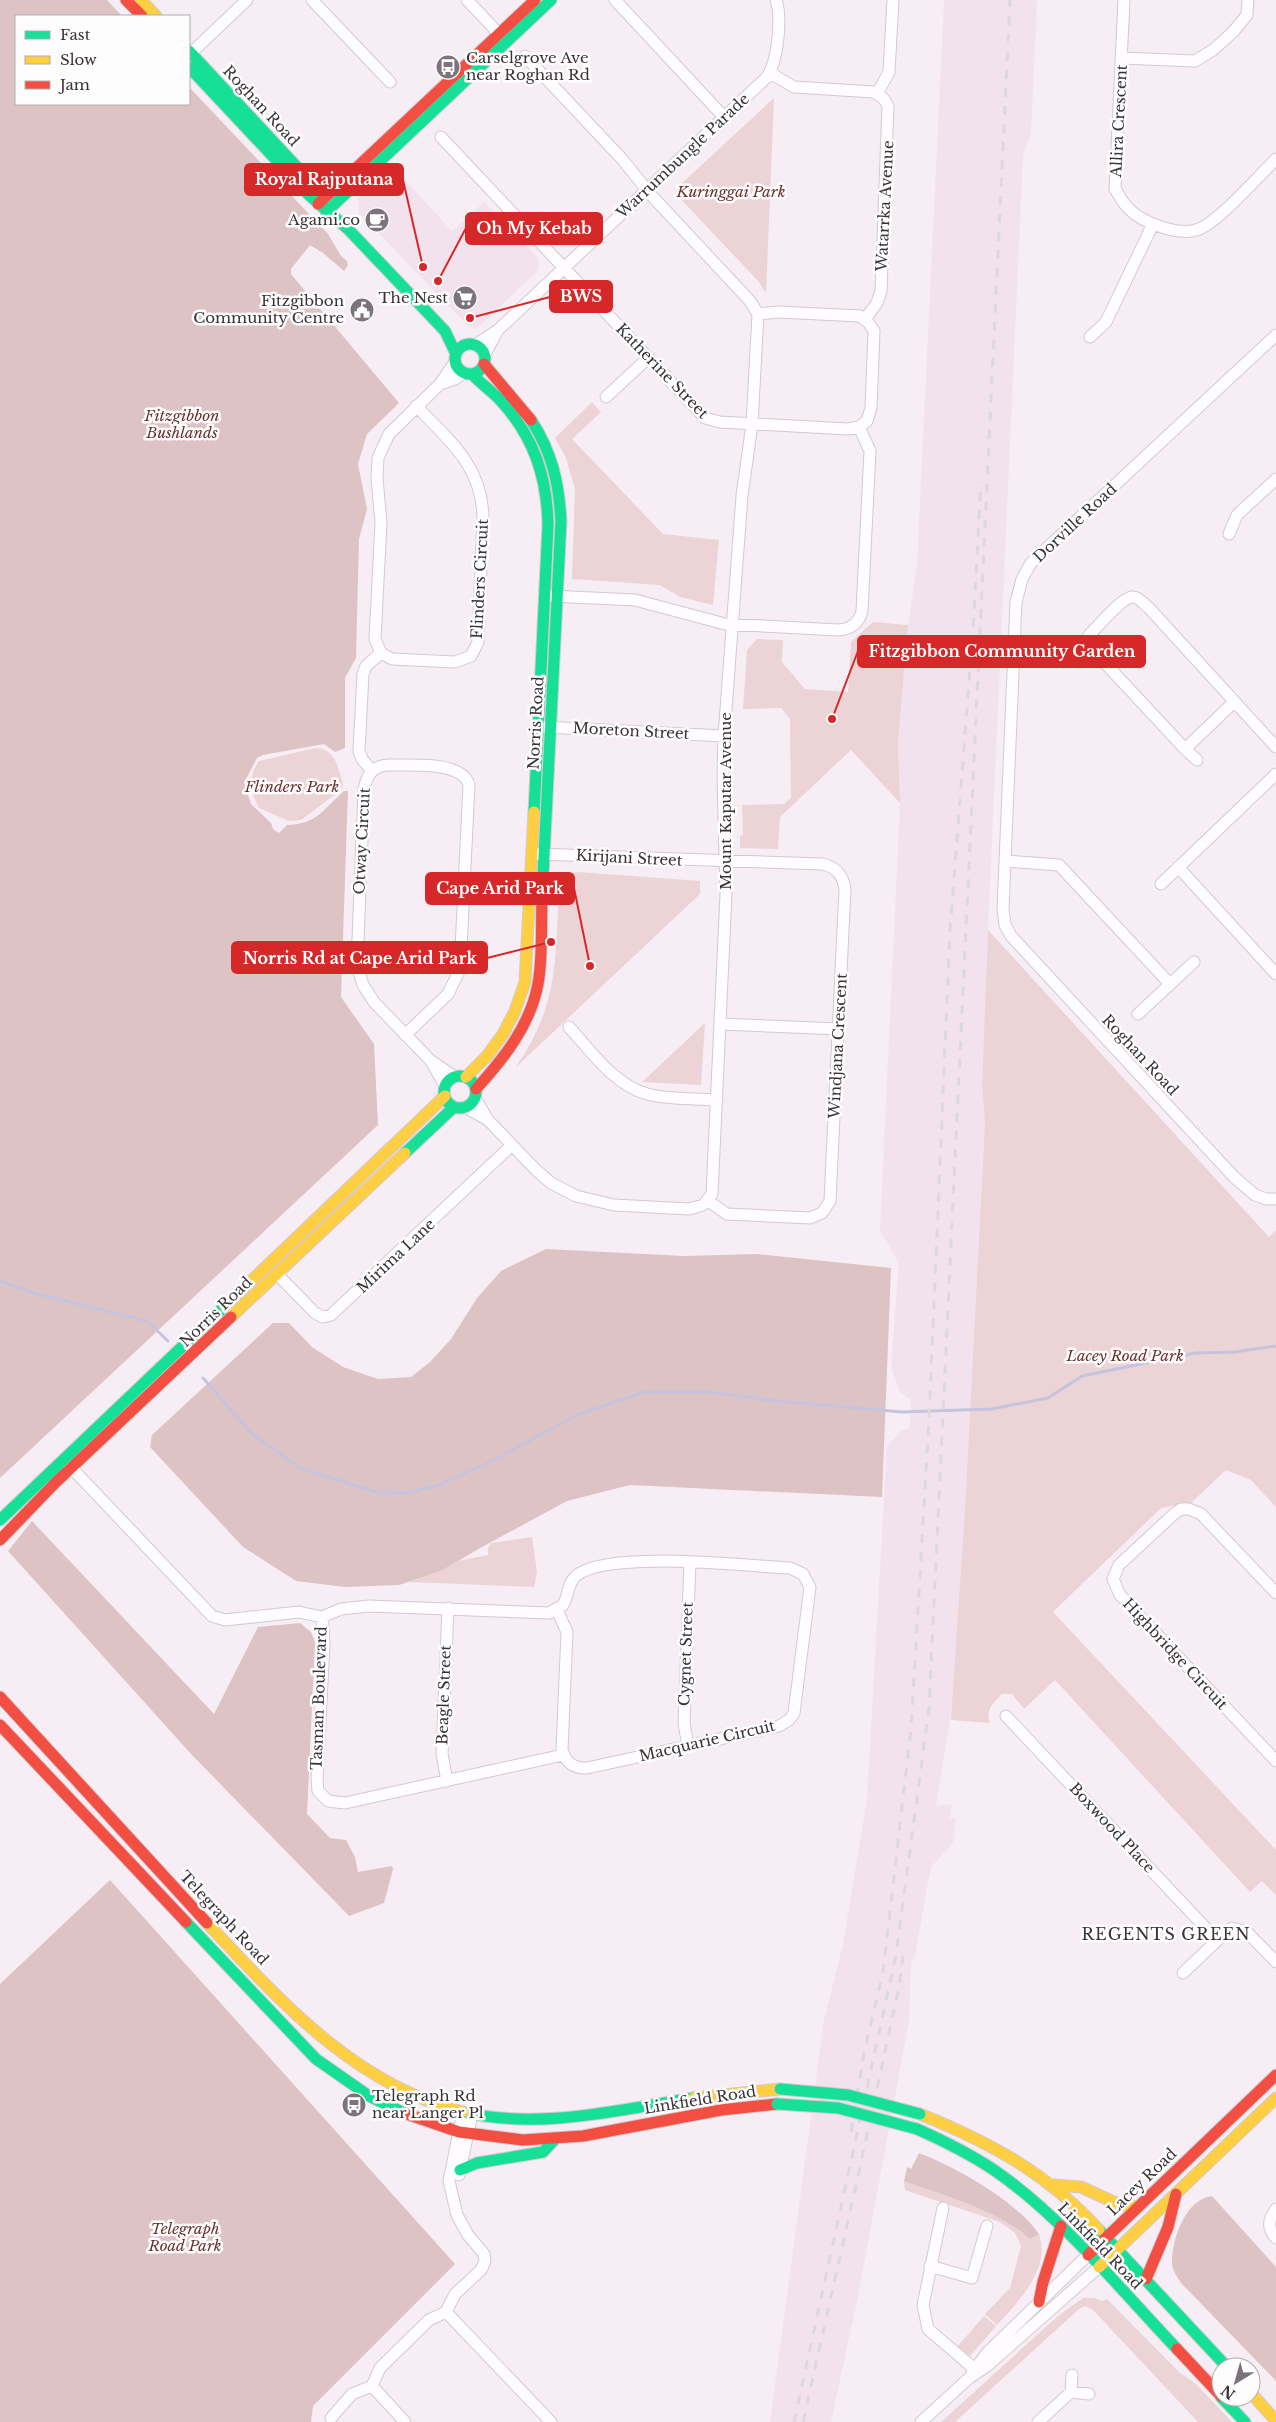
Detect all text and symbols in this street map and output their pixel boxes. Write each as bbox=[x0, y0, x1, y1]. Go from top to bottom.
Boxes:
legend bbox=[15, 15, 190, 105]
text: Fast bbox=[60, 25, 91, 44]
place label: Carselgrove Ave near Roghan Rd bbox=[466, 48, 590, 84]
text: Slow bbox=[60, 50, 97, 69]
bus stop icon: Carselgrove Ave near Roghan Rd bbox=[435, 54, 461, 80]
street label: Roghan Road bbox=[219, 61, 304, 150]
street label: Allira Crescent bbox=[1106, 64, 1131, 179]
text: Jam bbox=[58, 75, 90, 94]
street label: Warrumbungle Parade bbox=[612, 89, 753, 223]
street label: Watarrka Avenue bbox=[872, 140, 897, 273]
callout: Royal Rajputana bbox=[245, 164, 403, 195]
text: Royal Rajputana bbox=[255, 169, 393, 189]
park label: Kuringgai Park bbox=[676, 182, 785, 201]
cafe icon: Agami.co bbox=[364, 207, 390, 233]
place label: Agami.co bbox=[287, 210, 360, 229]
callout: Oh My Kebab bbox=[466, 213, 602, 244]
text: Oh My Kebab bbox=[476, 218, 592, 238]
callout: BWS bbox=[550, 281, 612, 312]
supermarket icon: The Nest bbox=[452, 285, 478, 311]
text: BWS bbox=[560, 286, 602, 306]
place label: The Nest bbox=[379, 288, 448, 307]
place label: Fitzgibbon Community Centre bbox=[193, 291, 344, 327]
public building icon: Fitzgibbon Community Centre bbox=[349, 297, 375, 323]
street label: Katherine Street bbox=[612, 319, 713, 423]
park label: Fitzgibbon Bushlands bbox=[144, 406, 220, 442]
street label: Dorville Road bbox=[1029, 479, 1120, 566]
street label: Flinders Circuit bbox=[467, 518, 492, 640]
callout: Fitzgibbon Community Garden bbox=[858, 636, 1145, 667]
text: Fitzgibbon Community Garden bbox=[869, 641, 1136, 661]
street label: Norris Road bbox=[524, 676, 547, 770]
street label: Mount Kaputar Avenue bbox=[716, 712, 735, 890]
street label: Moreton Street bbox=[572, 718, 690, 743]
park label: Flinders Park bbox=[244, 777, 339, 796]
street label: Otway Circuit bbox=[349, 787, 374, 895]
street label: Kirijani Street bbox=[575, 845, 683, 870]
callout: Cape Arid Park bbox=[426, 873, 574, 904]
text: Cape Arid Park bbox=[436, 878, 564, 898]
callout: Norris Rd at Cape Arid Park bbox=[232, 942, 487, 973]
text: Norris Rd at Cape Arid Park bbox=[243, 948, 477, 968]
street label: Windjana Crescent bbox=[824, 972, 851, 1120]
street label: Roghan Road bbox=[1098, 1010, 1183, 1099]
street label: Mirima Lane bbox=[352, 1214, 439, 1297]
street label: Norris Road bbox=[175, 1272, 256, 1351]
park label: Lacey Road Park bbox=[1065, 1346, 1184, 1365]
street label: Highbridge Circuit bbox=[1119, 1594, 1232, 1714]
street label: Cygnet Street bbox=[674, 1601, 697, 1706]
street label: Tasman Boulevard bbox=[306, 1626, 331, 1770]
street label: Beagle Street bbox=[432, 1644, 455, 1745]
street label: Macquarie Circuit bbox=[637, 1716, 777, 1765]
street label: Boxwood Place bbox=[1066, 1778, 1159, 1877]
street label: Telegraph Road bbox=[176, 1867, 273, 1969]
district label: REGENTS GREEN bbox=[1081, 1924, 1251, 1944]
street label: Linkfield Road bbox=[643, 2081, 757, 2118]
place label: Telegraph Rd near Langer Pl bbox=[372, 2086, 484, 2122]
bus stop icon: Telegraph Rd near Langer Pl bbox=[341, 2092, 367, 2118]
street label: Lacey Road bbox=[1103, 2144, 1180, 2219]
street label: Linkfield Road bbox=[1054, 2198, 1147, 2293]
park label: Telegraph Road Park bbox=[148, 2219, 221, 2255]
north arrow bbox=[1211, 2357, 1261, 2407]
text: N bbox=[1218, 2381, 1239, 2404]

